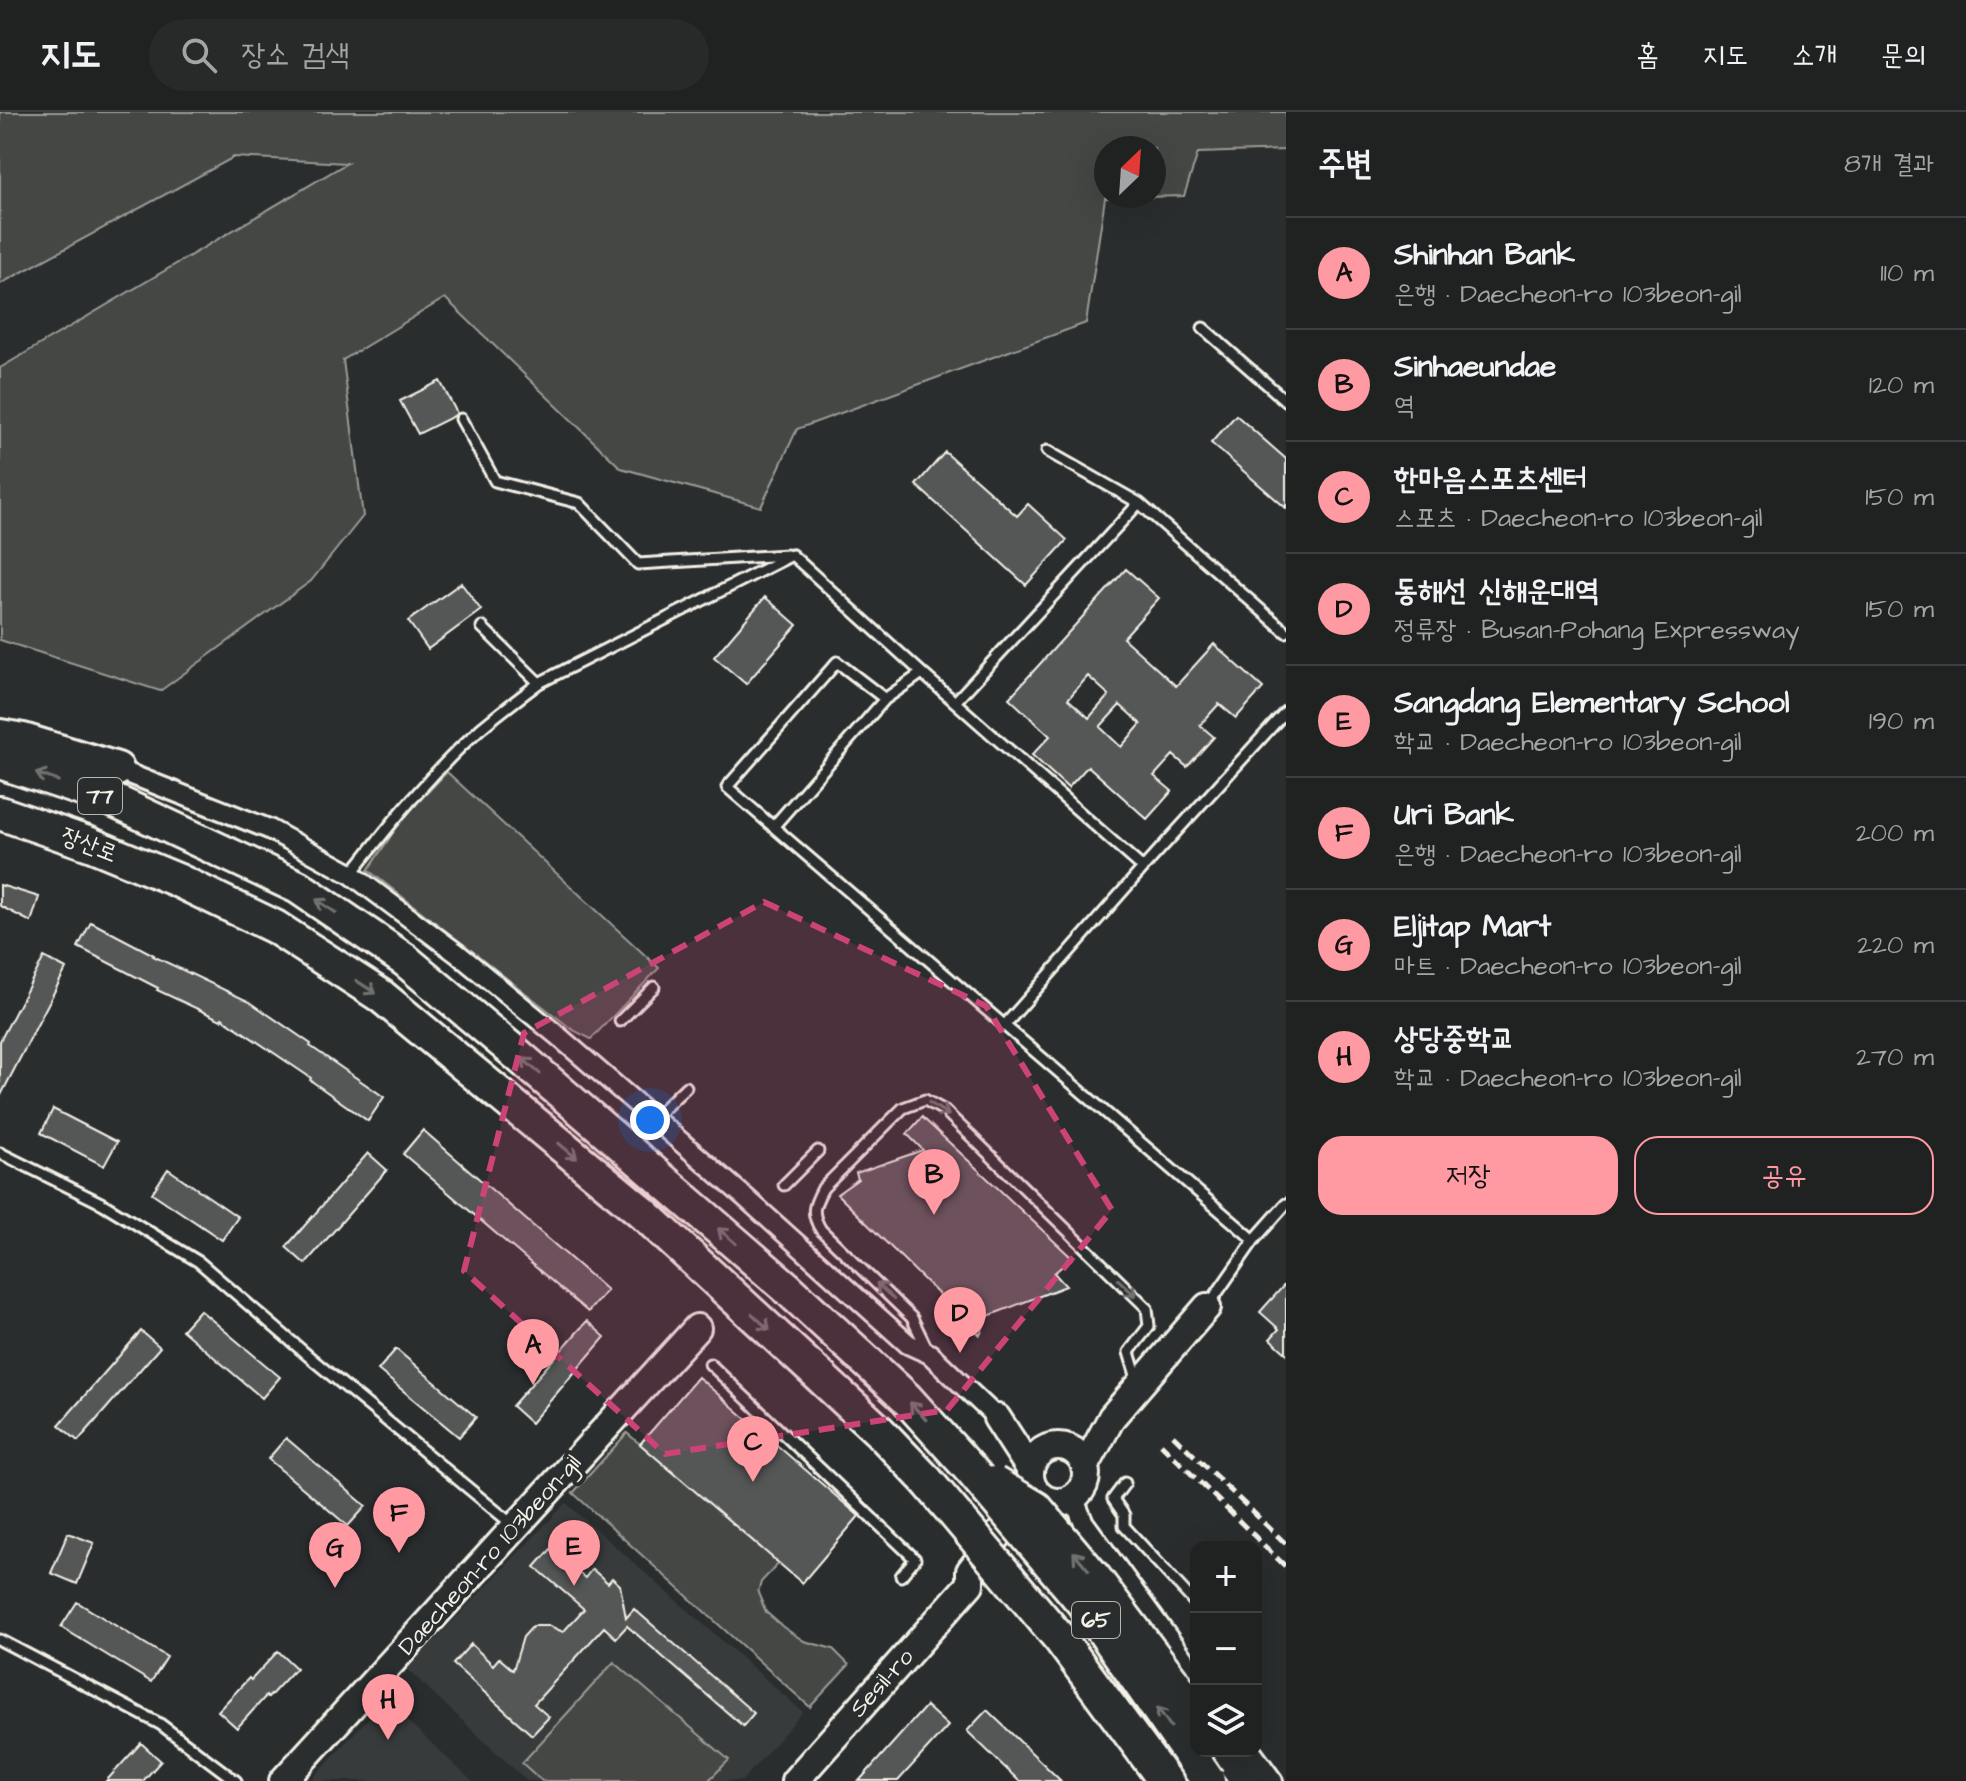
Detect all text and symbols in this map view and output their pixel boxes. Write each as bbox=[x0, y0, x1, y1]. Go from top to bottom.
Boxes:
search box bbox=[149, 19, 709, 91]
text: 지도 bbox=[40, 29, 101, 81]
icon: search bbox=[177, 33, 221, 77]
text: 장소 검색 bbox=[241, 34, 350, 76]
text: 홈 bbox=[1636, 36, 1659, 75]
text: 지도 bbox=[1703, 36, 1748, 75]
text: 소개 bbox=[1792, 36, 1837, 75]
text: 문의 bbox=[1881, 36, 1926, 75]
north arrow bbox=[1094, 136, 1166, 208]
text: 주변 bbox=[1318, 140, 1373, 188]
text: 8개 결과 bbox=[1844, 146, 1934, 182]
text: Shinhan Bank bbox=[1394, 234, 1575, 276]
text: A bbox=[1336, 255, 1352, 291]
text: 110 m bbox=[1880, 255, 1934, 291]
text: 은행 · Daecheon-ro 103beon-gil bbox=[1394, 276, 1742, 312]
text: Sinhaeundae bbox=[1394, 346, 1556, 388]
text: B bbox=[1335, 367, 1353, 403]
text: 120 m bbox=[1869, 367, 1934, 403]
text: 역 bbox=[1394, 388, 1415, 424]
text: 한마음스포츠센터 bbox=[1394, 458, 1587, 500]
text: C bbox=[1335, 479, 1353, 515]
text: 150 m bbox=[1865, 479, 1934, 515]
text: 스포츠 · Daecheon-ro 103beon-gil bbox=[1394, 500, 1763, 536]
text: 동해선 신해운대역 bbox=[1394, 570, 1599, 612]
text: D bbox=[1336, 591, 1352, 627]
text: 150 m bbox=[1865, 591, 1934, 627]
text: 정류장 · Busan-Pohang Expressway bbox=[1394, 612, 1800, 648]
text: Sangdang Elementary School bbox=[1394, 682, 1789, 724]
text: E bbox=[1336, 703, 1352, 739]
text: 190 m bbox=[1869, 703, 1934, 739]
text: 학교 · Daecheon-ro 103beon-gil bbox=[1394, 724, 1742, 760]
one-way arrow bbox=[35, 769, 60, 783]
road number: 77 bbox=[78, 778, 122, 814]
text: Uri Bank bbox=[1394, 794, 1514, 836]
text: F bbox=[1335, 815, 1353, 851]
text: 200 m bbox=[1856, 815, 1934, 851]
street label: 장산로 bbox=[56, 819, 122, 871]
text: 은행 · Daecheon-ro 103beon-gil bbox=[1394, 836, 1742, 872]
one-way arrow bbox=[316, 898, 338, 914]
text: Eljitap Mart bbox=[1394, 906, 1551, 948]
text: G bbox=[1335, 927, 1353, 963]
text: 220 m bbox=[1857, 927, 1934, 963]
text: 마트 · Daecheon-ro 103beon-gil bbox=[1394, 948, 1742, 984]
one-way arrow bbox=[355, 978, 377, 995]
text: 상당중학교 bbox=[1394, 1018, 1515, 1060]
text: H bbox=[1336, 1039, 1352, 1075]
text: 270 m bbox=[1856, 1039, 1934, 1075]
one-way arrow bbox=[521, 1057, 541, 1075]
text: 학교 · Daecheon-ro 103beon-gil bbox=[1394, 1060, 1742, 1096]
your location bbox=[630, 1100, 670, 1140]
one-way arrow bbox=[928, 1101, 950, 1118]
button: 저장 bbox=[1318, 1136, 1618, 1215]
button: 공유 bbox=[1634, 1136, 1934, 1215]
one-way arrow bbox=[557, 1142, 578, 1160]
pin: B bbox=[908, 1149, 960, 1215]
one-way arrow bbox=[718, 1228, 738, 1246]
one-way arrow bbox=[1117, 1278, 1136, 1297]
one-way arrow bbox=[875, 1282, 895, 1301]
pin: D bbox=[934, 1287, 986, 1353]
one-way arrow bbox=[751, 1313, 771, 1332]
pin: A bbox=[507, 1319, 559, 1385]
one-way arrow bbox=[909, 1402, 927, 1422]
pin: C bbox=[727, 1416, 779, 1482]
street label: Daecheon-ro 103beon-gil bbox=[390, 1447, 590, 1664]
pin: F bbox=[373, 1487, 425, 1553]
pin: E bbox=[548, 1520, 600, 1586]
pin: G bbox=[309, 1522, 361, 1588]
map controls bbox=[1190, 1541, 1262, 1757]
button: + bbox=[1190, 1541, 1262, 1613]
one-way arrow bbox=[1072, 1552, 1090, 1572]
road number: 65 bbox=[1072, 1602, 1120, 1638]
button: − bbox=[1190, 1613, 1262, 1685]
street label: Sesil-ro bbox=[842, 1641, 922, 1725]
pin: H bbox=[362, 1674, 414, 1740]
button: layers bbox=[1190, 1685, 1262, 1757]
one-way arrow bbox=[1156, 1707, 1172, 1729]

